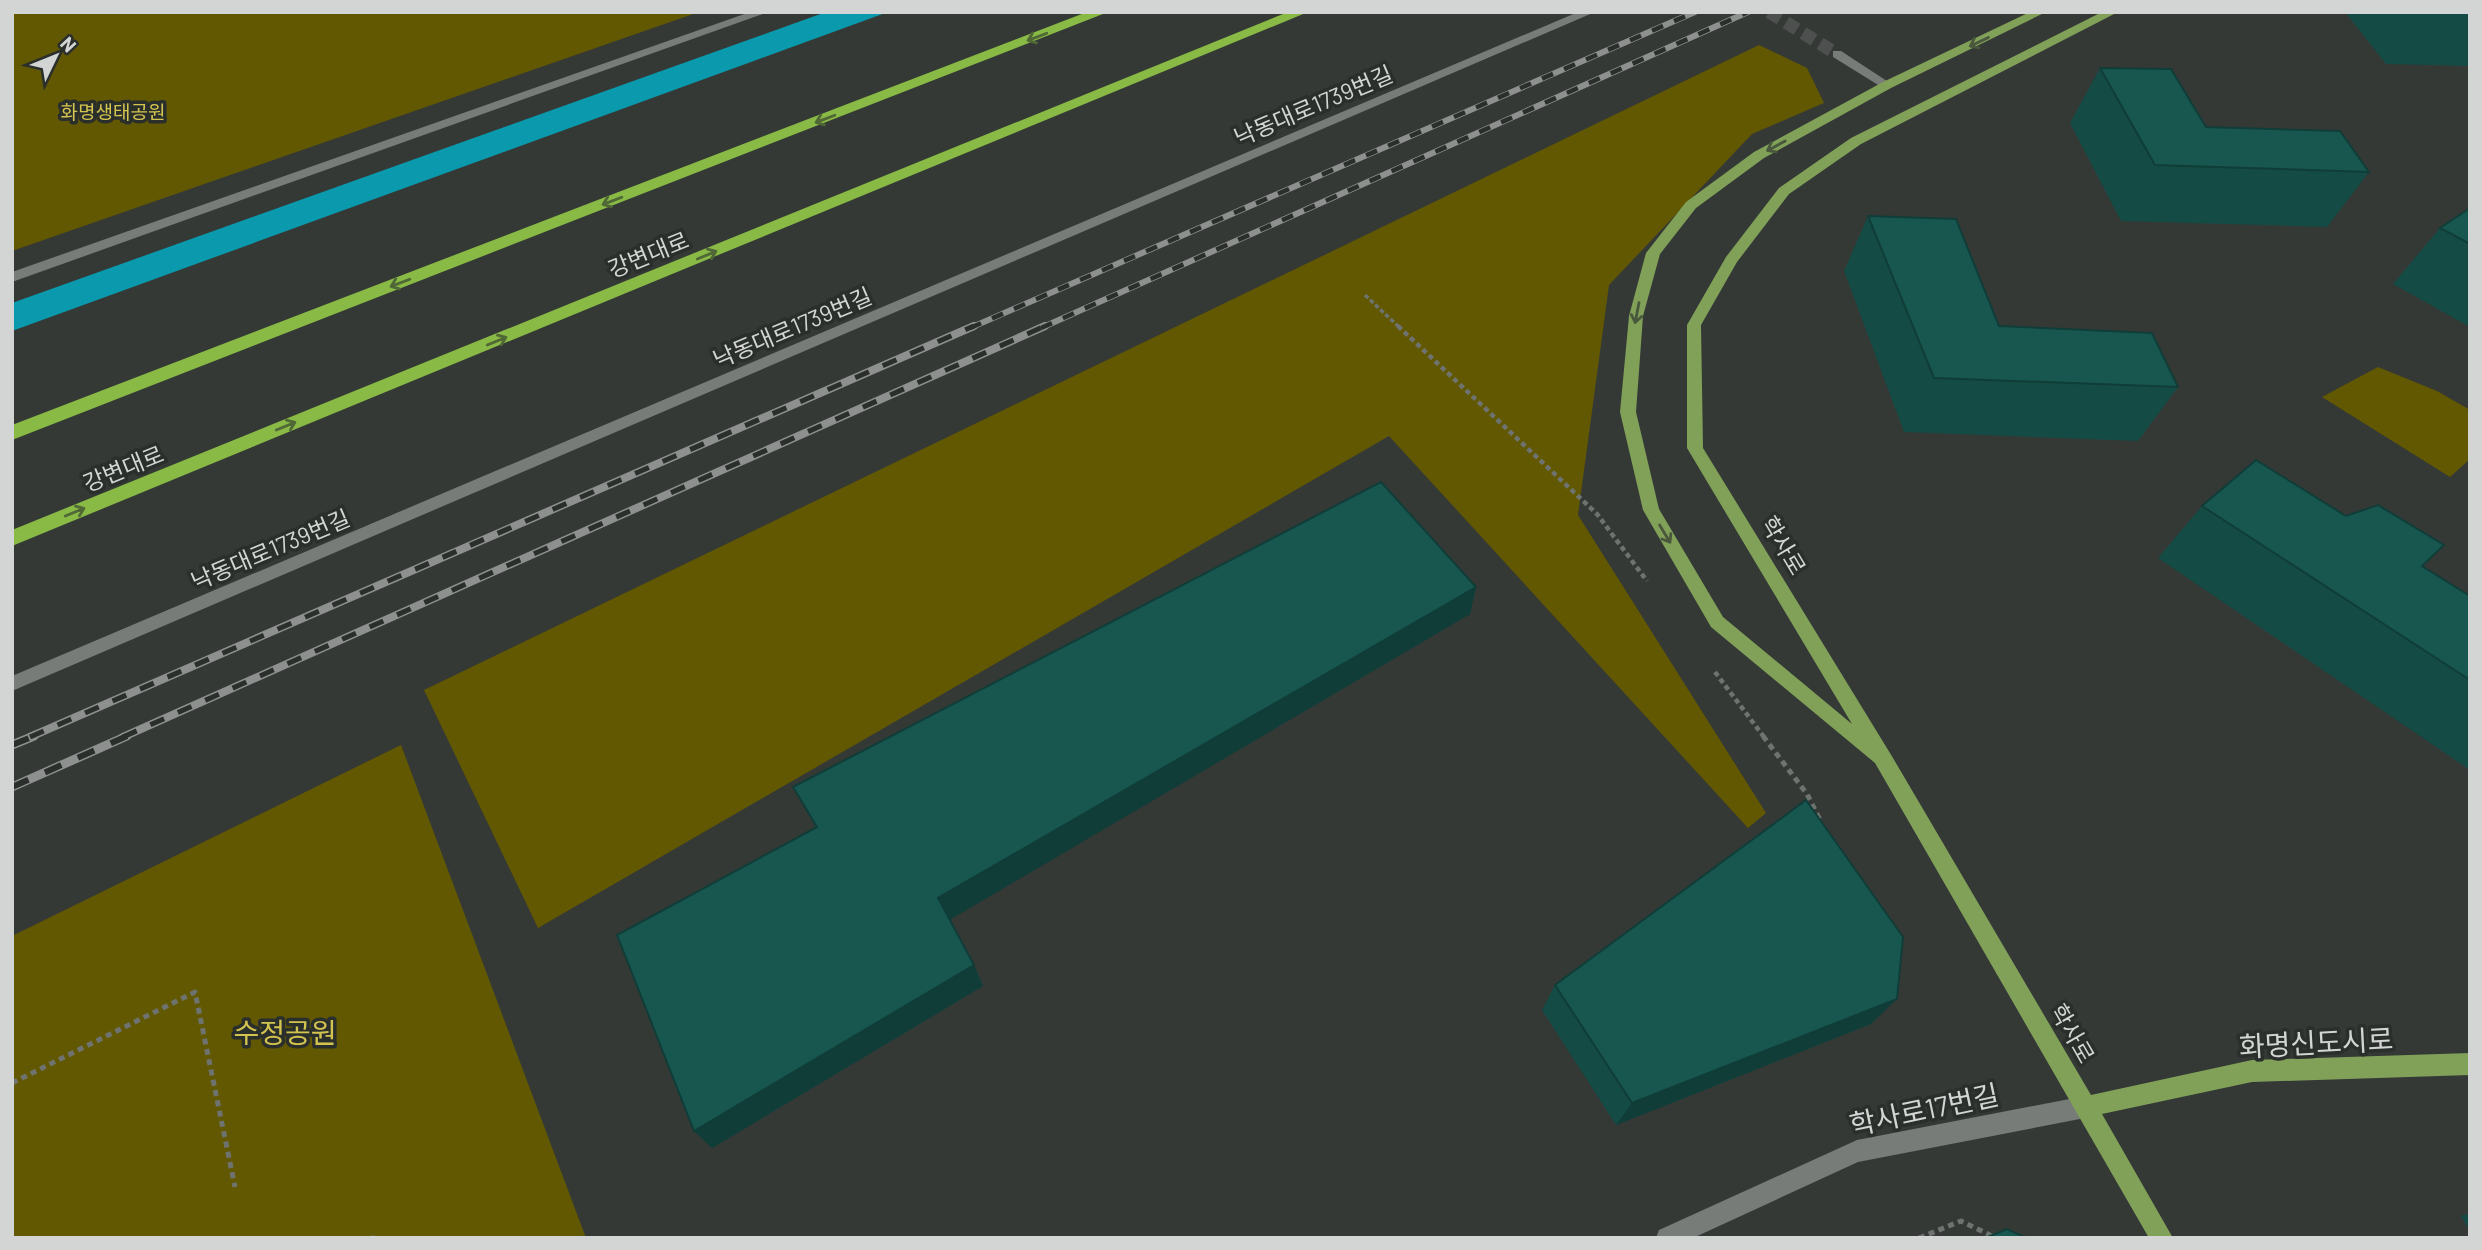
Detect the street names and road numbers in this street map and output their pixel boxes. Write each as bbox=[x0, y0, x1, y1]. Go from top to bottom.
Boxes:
street label: 낙동대로1739번길 bbox=[1229, 59, 1397, 151]
street label: 강변대로 bbox=[604, 225, 692, 283]
street label: 낙동대로1739번길 bbox=[708, 281, 876, 373]
street label: 강변대로 bbox=[79, 439, 167, 497]
street label: 낙동대로1739번길 bbox=[186, 503, 354, 595]
street label: 학사로 bbox=[1756, 511, 1812, 579]
street label: 학사로 bbox=[2045, 999, 2101, 1067]
street label: 화명신도시로 bbox=[2238, 1021, 2394, 1063]
street label: 학사로17번길 bbox=[1846, 1077, 2002, 1141]

